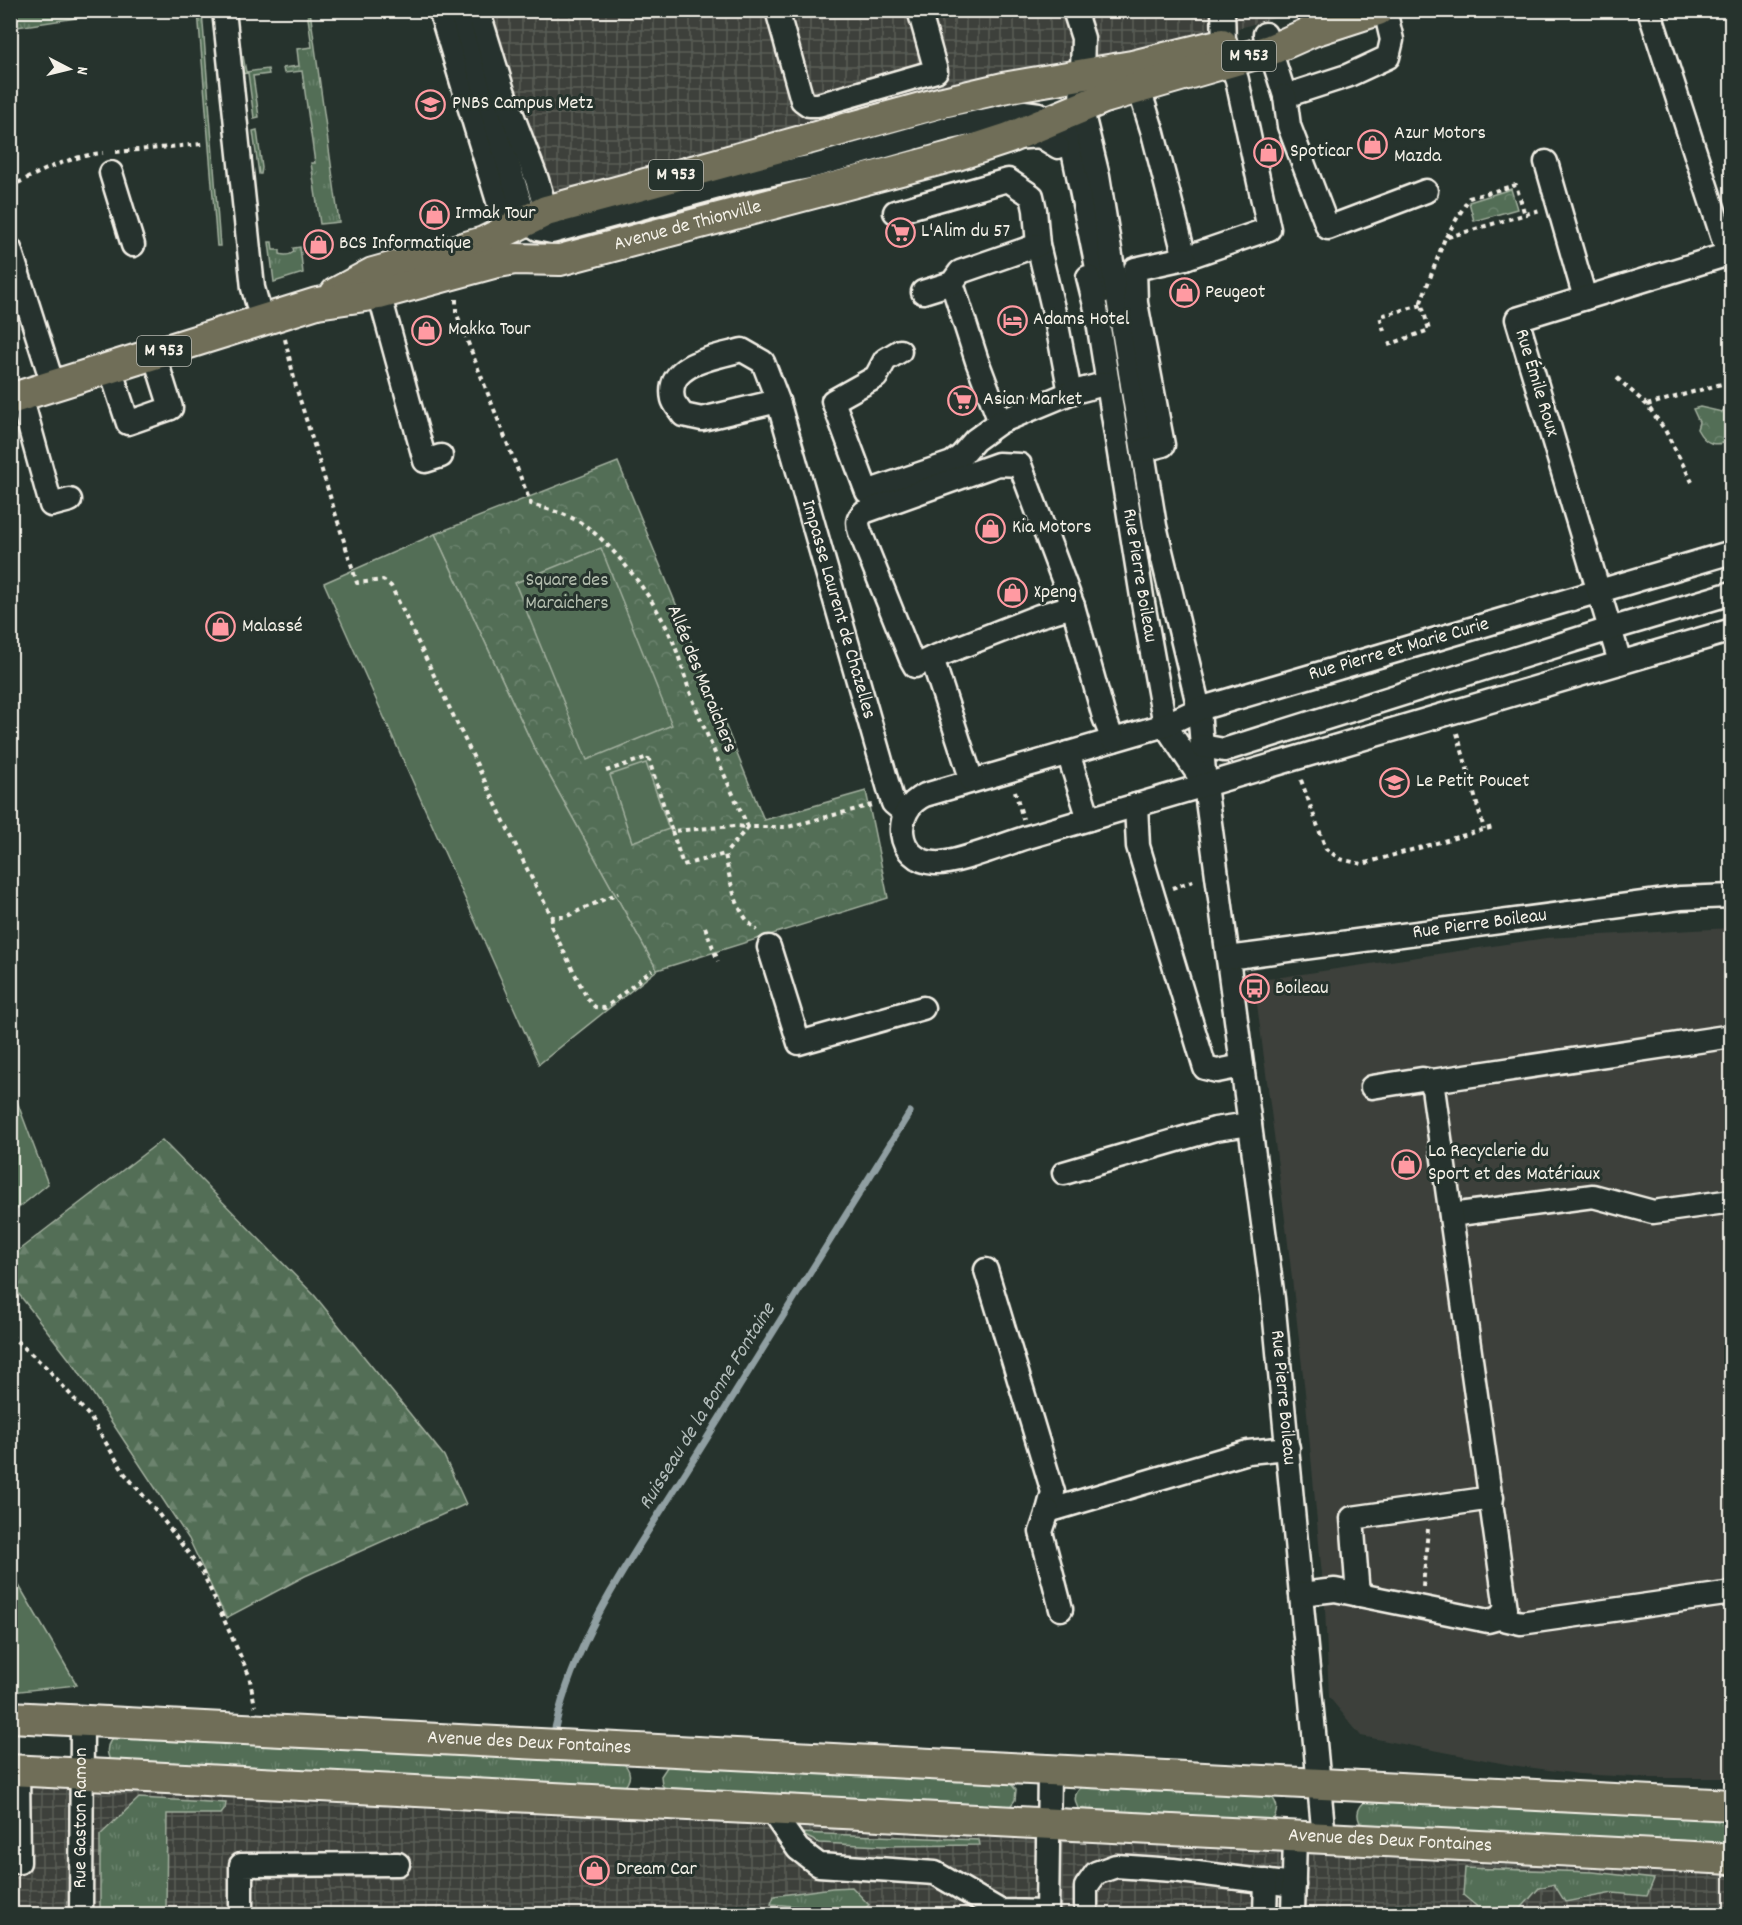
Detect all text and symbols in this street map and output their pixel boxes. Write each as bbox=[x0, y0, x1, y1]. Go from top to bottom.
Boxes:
north arrow bbox=[39, 39, 99, 99]
road number: M 953 bbox=[1222, 41, 1276, 71]
text: N bbox=[69, 65, 93, 76]
school or university icon: PNBS Campus Metz bbox=[415, 88, 447, 120]
place label: PNBS Campus Metz bbox=[452, 90, 594, 118]
place label: Azur Motors Mazda bbox=[1394, 120, 1486, 171]
shop icon: Azur Motors Mazda bbox=[1357, 129, 1389, 161]
shop icon: Spoticar bbox=[1253, 136, 1285, 168]
place label: Spoticar bbox=[1290, 138, 1353, 166]
road number: M 953 bbox=[649, 160, 703, 190]
street label: Avenue de Thionville bbox=[611, 193, 765, 259]
shop icon: Irmak Tour bbox=[418, 198, 450, 230]
place label: Irmak Tour bbox=[455, 200, 536, 228]
supermarket icon: L'Alim du 57 bbox=[884, 216, 916, 248]
place label: L'Alim du 57 bbox=[921, 218, 1010, 246]
shop icon: BCS Informatique bbox=[302, 228, 334, 260]
place label: BCS Informatique bbox=[339, 230, 471, 258]
shop icon: Peugeot bbox=[1168, 277, 1200, 309]
place label: Peugeot bbox=[1205, 279, 1265, 307]
hotel icon: Adams Hotel bbox=[996, 304, 1028, 336]
place label: Adams Hotel bbox=[1033, 306, 1130, 334]
shop icon: Makka Tour bbox=[411, 314, 443, 346]
place label: Makka Tour bbox=[448, 316, 531, 344]
street label: Rue Émile Roux bbox=[1506, 326, 1566, 441]
road number: M 953 bbox=[137, 336, 191, 366]
supermarket icon: Asian Market bbox=[946, 384, 978, 416]
place label: Asian Market bbox=[983, 386, 1082, 414]
street label: Impasse Laurent de Chazelles bbox=[793, 497, 882, 722]
street label: Rue Pierre Boileau bbox=[1114, 507, 1164, 645]
shop icon: Kia Motors bbox=[975, 512, 1007, 544]
place label: Kia Motors bbox=[1012, 514, 1092, 542]
park label: Square des Maraichers bbox=[525, 567, 609, 618]
shop icon: Xpeng bbox=[997, 577, 1029, 609]
place label: Xpeng bbox=[1034, 579, 1077, 607]
street label: Allée des Maraichers bbox=[659, 601, 743, 757]
shop icon: Malassé bbox=[205, 611, 237, 643]
street label: Rue Pierre et Marie Curie bbox=[1306, 611, 1493, 689]
place label: Malassé bbox=[242, 613, 303, 641]
school or university icon: Le Petit Poucet bbox=[1379, 766, 1411, 798]
place label: Le Petit Poucet bbox=[1416, 768, 1529, 796]
street label: Rue Pierre Boileau bbox=[1411, 902, 1549, 947]
bus stop icon: Boileau bbox=[1238, 973, 1270, 1005]
place label: Boileau bbox=[1275, 975, 1329, 1003]
place label: La Recyclerie du Sport et des Matériaux bbox=[1428, 1138, 1600, 1189]
shop icon: La Recyclerie du Sport et des Matériaux bbox=[1391, 1148, 1423, 1180]
water label: Ruisseau de la Bonne Fontaine bbox=[632, 1296, 785, 1516]
street label: Rue Pierre Boileau bbox=[1262, 1329, 1303, 1466]
street label: Avenue des Deux Fontaines bbox=[427, 1724, 632, 1763]
street label: Rue Gaston Ramon bbox=[67, 1747, 96, 1889]
street label: Avenue des Deux Fontaines bbox=[1287, 1822, 1493, 1861]
shop icon: Dream Car bbox=[579, 1854, 611, 1886]
place label: Dream Car bbox=[616, 1856, 697, 1884]

